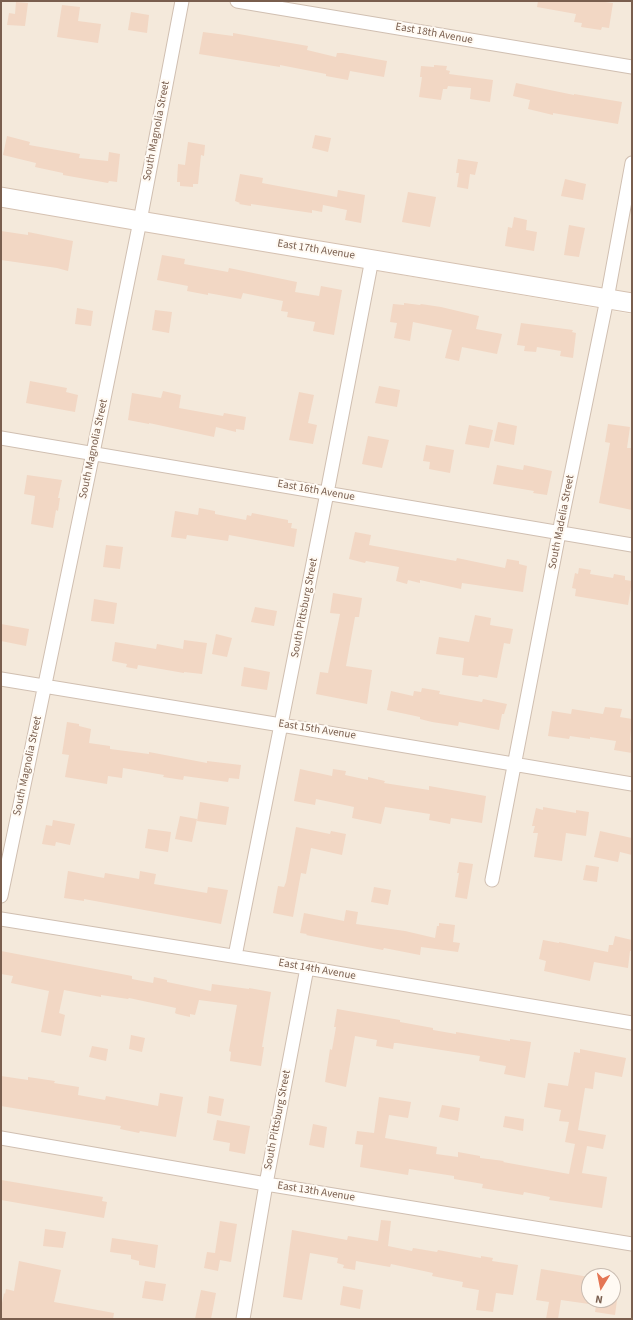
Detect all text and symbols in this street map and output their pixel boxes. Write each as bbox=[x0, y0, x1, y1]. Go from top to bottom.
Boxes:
street label: East 18th Avenue bbox=[394, 21, 474, 47]
street label: South Magnolia Street bbox=[141, 80, 173, 182]
street label: East 17th Avenue bbox=[276, 237, 356, 263]
street label: South Magnolia Street bbox=[77, 398, 111, 500]
street label: South Madelia Street bbox=[546, 474, 578, 570]
street label: East 16th Avenue bbox=[276, 478, 356, 504]
street label: South Pittsburg Street bbox=[289, 557, 321, 659]
street label: South Magnolia Street bbox=[11, 715, 45, 817]
street label: East 15th Avenue bbox=[277, 717, 357, 743]
street label: East 14th Avenue bbox=[277, 957, 357, 983]
street label: South Pittsburg Street bbox=[262, 1069, 294, 1171]
street label: East 13th Avenue bbox=[276, 1179, 356, 1205]
north arrow bbox=[581, 1268, 621, 1308]
text: N bbox=[594, 1291, 604, 1307]

